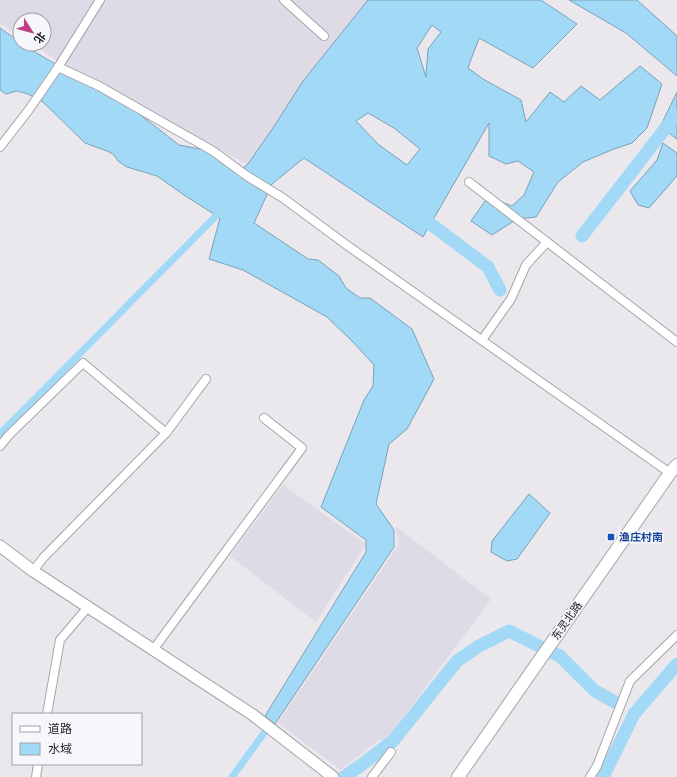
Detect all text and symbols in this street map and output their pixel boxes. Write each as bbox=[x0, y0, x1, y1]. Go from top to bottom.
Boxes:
north arrow bbox=[12, 12, 52, 52]
text: 北 bbox=[31, 29, 48, 46]
place label: 渔庄村南 bbox=[619, 531, 663, 544]
marker: 渔庄村南 bbox=[606, 532, 616, 542]
street label: 东灵北路 bbox=[549, 599, 585, 643]
legend bbox=[12, 713, 142, 765]
text: 道路 bbox=[48, 722, 72, 736]
text: 水域 bbox=[48, 742, 72, 756]

